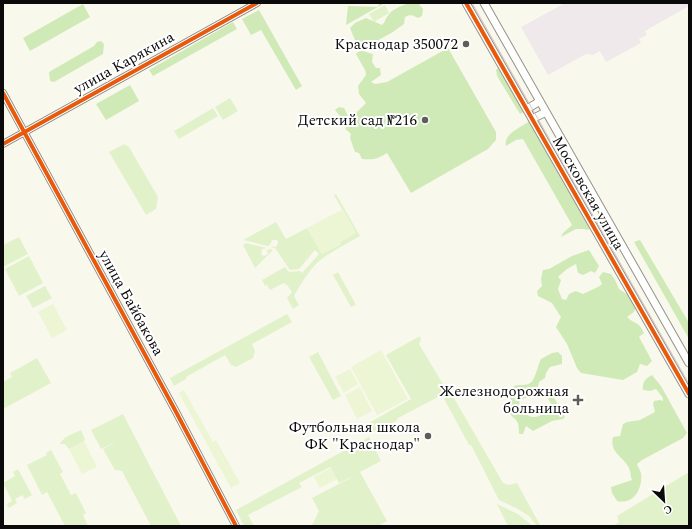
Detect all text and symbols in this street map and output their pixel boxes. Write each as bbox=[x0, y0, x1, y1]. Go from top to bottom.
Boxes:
street label: улица Карякина bbox=[69, 25, 179, 101]
place label: Краснодар 350072 bbox=[334, 33, 458, 56]
marker: Краснодар 350072 bbox=[461, 39, 471, 49]
place label: Детский сад №216 bbox=[298, 109, 417, 132]
marker: Детский сад №216 bbox=[420, 115, 430, 125]
street label: Московская улица bbox=[546, 132, 630, 255]
street label: улица Байбакова bbox=[92, 245, 170, 361]
place label: Железнодорожная больница bbox=[439, 380, 570, 420]
marker: Железнодорожная больница bbox=[572, 394, 584, 406]
place label: Футбольная школа ФК "Краснодар" bbox=[289, 416, 421, 456]
marker: Футбольная школа ФК "Краснодар" bbox=[423, 431, 433, 441]
north arrow bbox=[644, 481, 684, 521]
text: С bbox=[661, 500, 675, 519]

